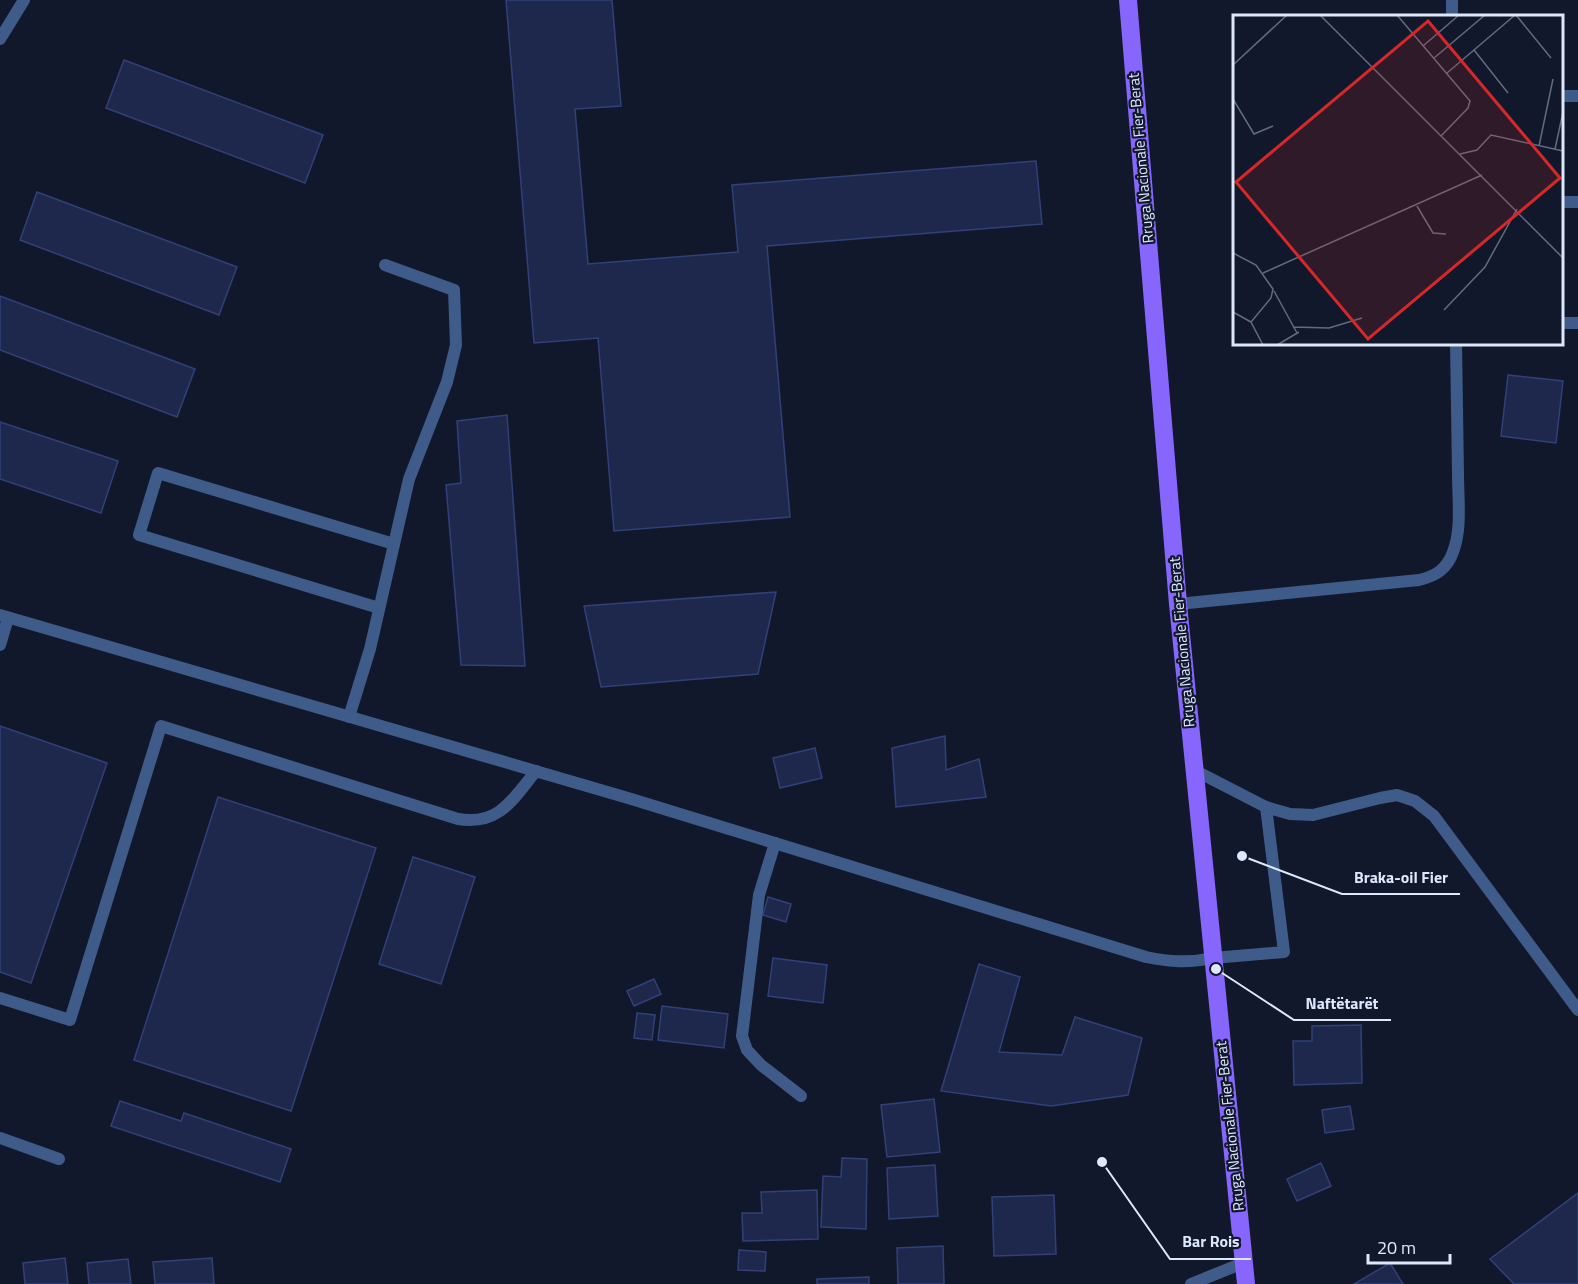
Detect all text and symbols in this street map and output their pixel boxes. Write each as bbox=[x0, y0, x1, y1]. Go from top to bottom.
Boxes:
inset map bbox=[1233, 15, 1563, 345]
street label: Rruga Nacionale Fier-Berat bbox=[1122, 71, 1159, 244]
street label: Rruga Nacionale Fier-Berat bbox=[1163, 555, 1200, 728]
callout: Braka-oil Fier bbox=[1342, 860, 1460, 894]
text: Braka-oil Fier bbox=[1354, 865, 1448, 889]
callout: Naftëtarët bbox=[1294, 986, 1391, 1020]
text: Naftëtarët bbox=[1306, 991, 1379, 1015]
street label: Rruga Nacionale Fier-Berat bbox=[1209, 1039, 1250, 1212]
callout: Bar Rois bbox=[1170, 1225, 1251, 1259]
scale bar bbox=[1368, 1227, 1450, 1265]
text: Bar Rois bbox=[1182, 1229, 1240, 1253]
text: 20 m bbox=[1377, 1234, 1416, 1261]

